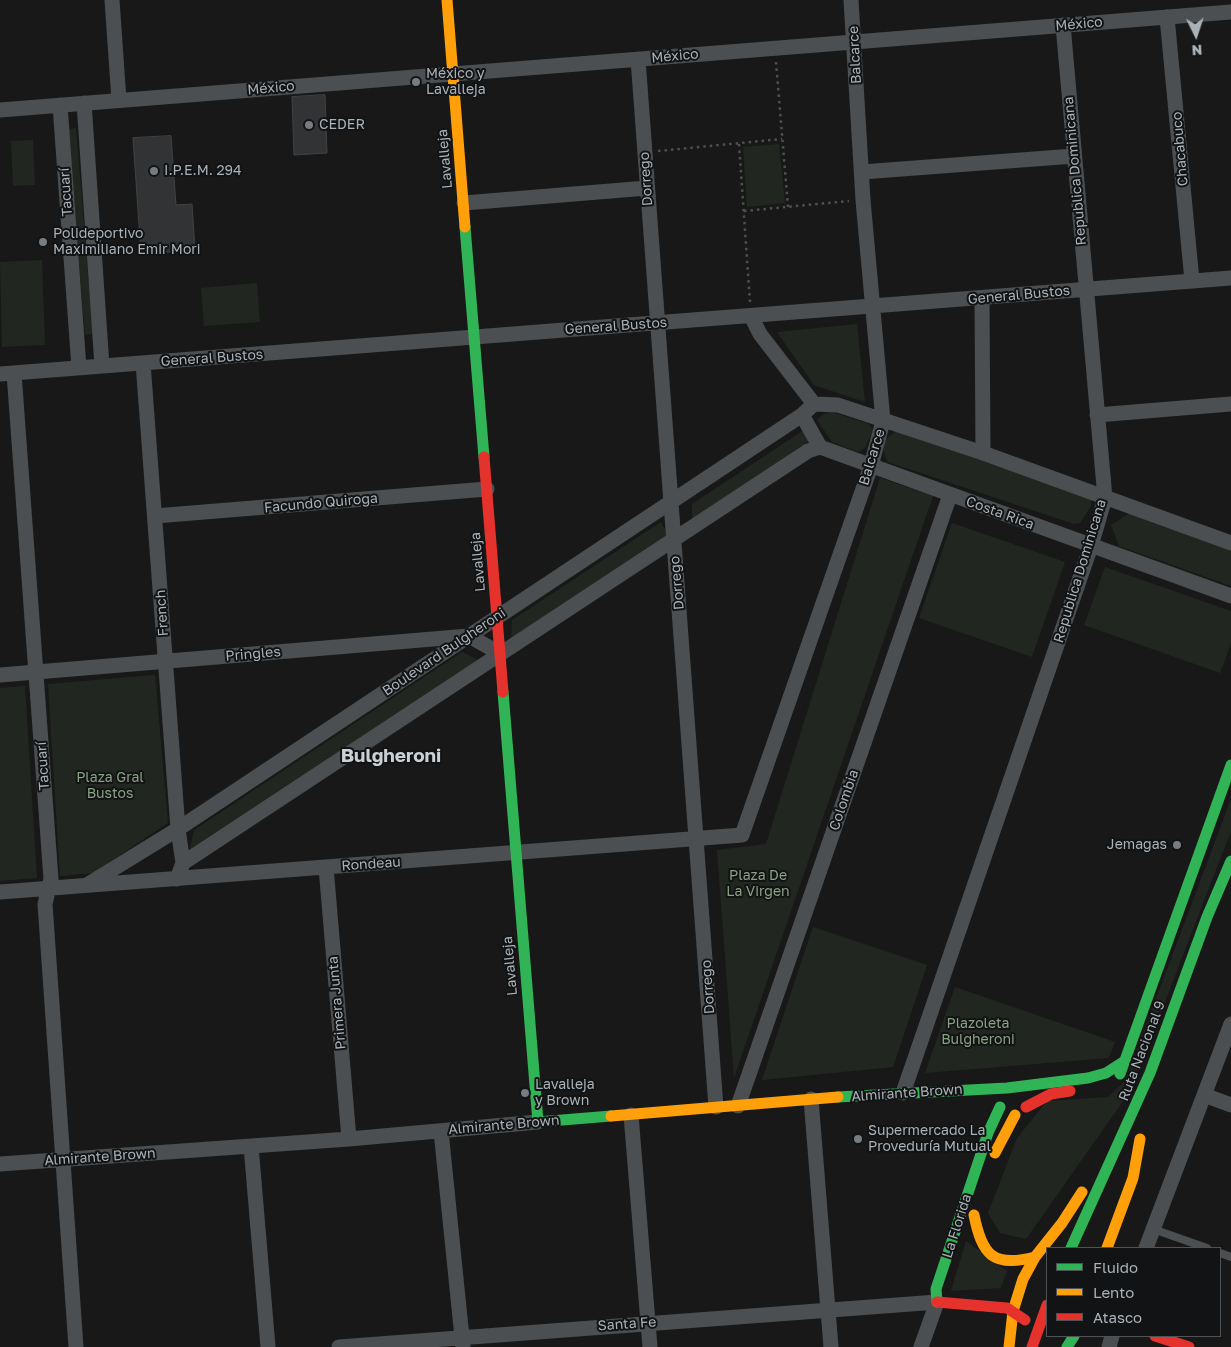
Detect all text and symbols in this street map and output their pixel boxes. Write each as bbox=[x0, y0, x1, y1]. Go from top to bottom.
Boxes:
north arrow bbox=[1171, 10, 1221, 60]
street label: México bbox=[1055, 14, 1103, 34]
street label: Balcarce bbox=[845, 25, 865, 85]
text: N bbox=[1191, 42, 1203, 59]
street label: México bbox=[651, 46, 699, 66]
place label: México y Lavalleja bbox=[426, 66, 486, 98]
marker: México y Lavalleja bbox=[410, 76, 422, 88]
street label: México bbox=[247, 78, 295, 98]
street label: Republica Dominicana bbox=[1060, 96, 1090, 246]
street label: Chacabuco bbox=[1168, 111, 1192, 187]
place label: CEDER bbox=[319, 117, 365, 133]
marker: CEDER bbox=[303, 119, 315, 131]
street label: Lavalleja bbox=[434, 129, 456, 189]
street label: Dorrego bbox=[636, 151, 656, 207]
place label: I.P.E.M. 294 bbox=[164, 163, 242, 179]
marker: I.P.E.M. 294 bbox=[148, 165, 160, 177]
street label: Tacuarí bbox=[56, 167, 76, 217]
place label: Polideportivo Maximiliano Emir Mori bbox=[53, 226, 200, 258]
marker: Polideportivo Maximiliano Emir Mori bbox=[37, 236, 49, 248]
street label: General Bustos bbox=[967, 282, 1071, 308]
street label: General Bustos bbox=[564, 314, 668, 338]
street label: General Bustos bbox=[160, 346, 264, 370]
street label: Balcarce bbox=[855, 427, 889, 487]
street label: Facundo Quiroga bbox=[263, 490, 379, 516]
street label: Costa Rica bbox=[964, 493, 1036, 533]
street label: Republica Dominicana bbox=[1050, 497, 1110, 645]
street label: Lavalleja bbox=[467, 532, 489, 592]
street label: Dorrego bbox=[666, 555, 688, 611]
street label: French bbox=[152, 589, 172, 637]
street label: Boulevard Bulgheroni bbox=[379, 605, 509, 699]
street label: Pringles bbox=[225, 643, 281, 665]
street label: Tacuarí bbox=[33, 741, 53, 791]
district label: Bulgheroni bbox=[341, 745, 441, 767]
street label: Colombia bbox=[826, 767, 862, 833]
park label: Plaza Gral Bustos bbox=[76, 770, 144, 802]
place label: Jemagas bbox=[1107, 837, 1167, 853]
marker: Jemagas bbox=[1171, 839, 1183, 851]
street label: Rondeau bbox=[341, 854, 401, 874]
park label: Plaza De La Virgen bbox=[726, 868, 790, 900]
street label: Lavalleja bbox=[499, 936, 521, 996]
street label: Primera Junta bbox=[325, 956, 349, 1050]
street label: Dorrego bbox=[698, 959, 718, 1015]
street label: Ruta Nacional 9 bbox=[1115, 998, 1169, 1104]
park label: Plazoleta Bulgheroni bbox=[941, 1016, 1015, 1048]
place label: Lavalleja y Brown bbox=[535, 1077, 595, 1110]
street label: Almirante Brown bbox=[851, 1081, 963, 1105]
marker: Lavalleja y Brown bbox=[519, 1087, 531, 1099]
street label: Almirante Brown bbox=[448, 1112, 560, 1138]
place label: Supermercado La Proveduría Mutual bbox=[868, 1123, 991, 1156]
marker: Supermercado La Proveduría Mutual bbox=[852, 1133, 864, 1145]
street label: Almirante Brown bbox=[44, 1145, 156, 1169]
street label: La Florida bbox=[939, 1192, 975, 1260]
legend bbox=[1046, 1247, 1221, 1337]
text: Fluido bbox=[1093, 1258, 1138, 1276]
text: Lento bbox=[1093, 1283, 1134, 1301]
text: Atasco bbox=[1093, 1308, 1142, 1326]
street label: Santa Fe bbox=[597, 1314, 657, 1334]

